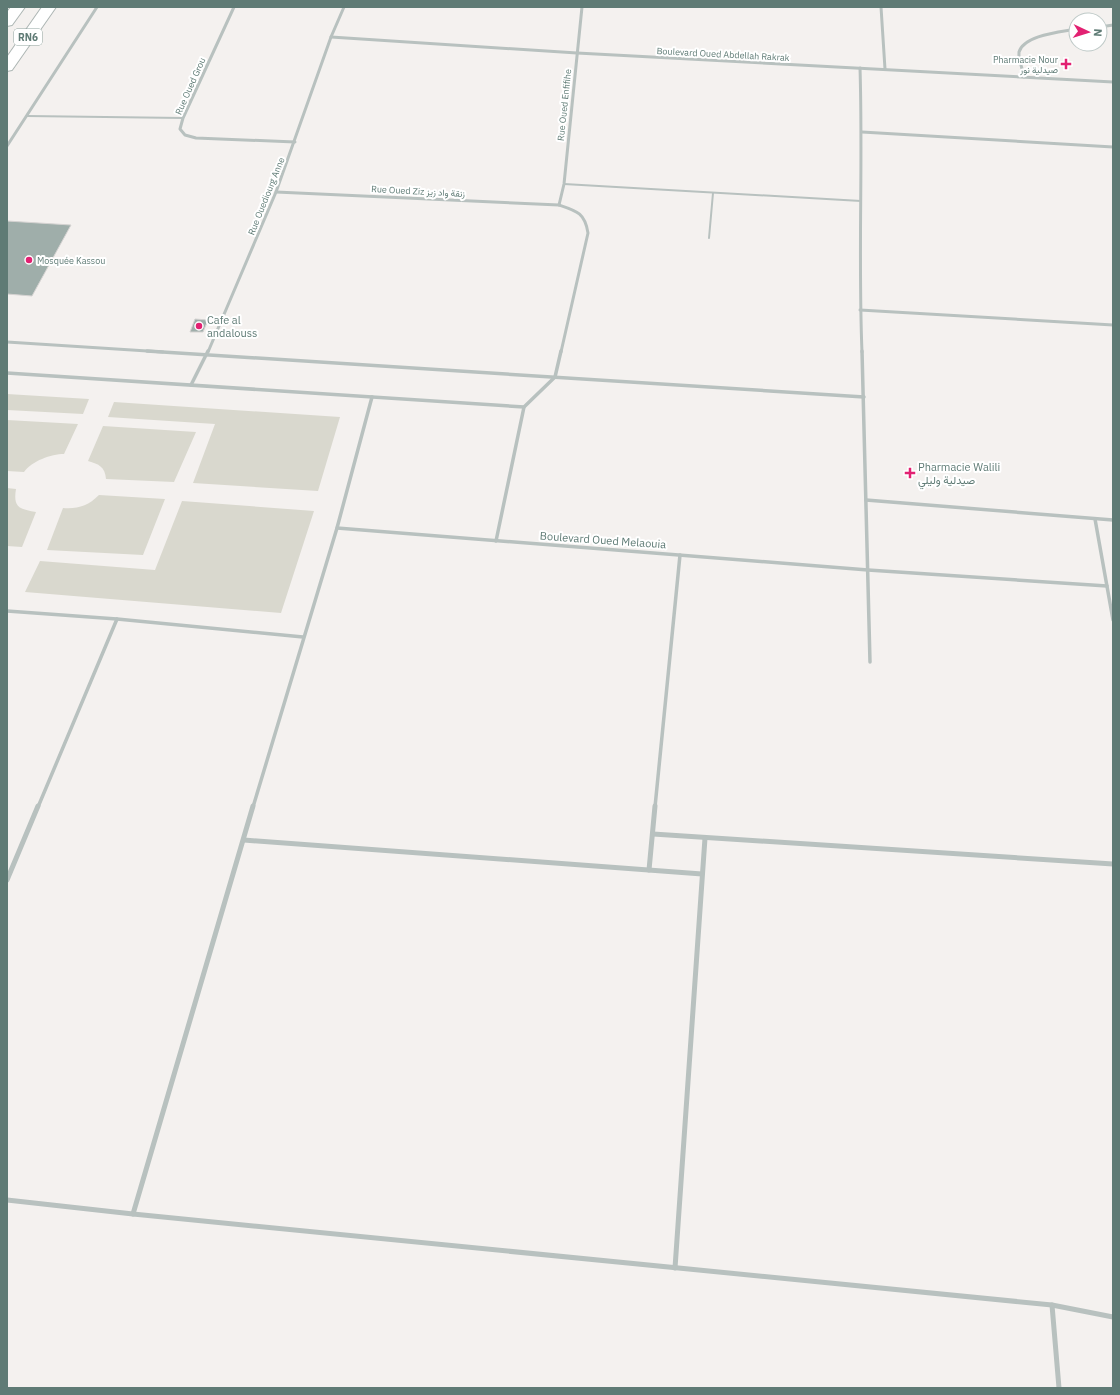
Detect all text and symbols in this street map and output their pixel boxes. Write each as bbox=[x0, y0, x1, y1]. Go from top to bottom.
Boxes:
north arrow bbox=[1068, 12, 1108, 52]
text: N bbox=[1091, 28, 1105, 37]
road number: RN6 bbox=[14, 29, 42, 45]
street label: Boulevard Oued Abdellah Rakrak bbox=[656, 45, 790, 63]
place label: Pharmacie Nour صيدلية نور bbox=[993, 54, 1059, 76]
street label: Rue Oued Grou bbox=[172, 56, 208, 116]
marker: Pharmacie Nour صيدلية نور bbox=[1061, 59, 1071, 69]
street label: Rue Oued Enfifihe bbox=[555, 68, 573, 142]
street label: Rue Ouediourg Anne bbox=[245, 155, 287, 236]
street label: Rue Oued Ziz زنقة واد زيز bbox=[371, 183, 465, 200]
marker: Mosquée Kassou bbox=[24, 255, 34, 265]
place label: Mosquée Kassou bbox=[37, 255, 105, 266]
place label: Cafe al andalouss bbox=[207, 313, 257, 340]
marker: Cafe al andalouss bbox=[194, 321, 204, 331]
place label: Pharmacie Walili صيدلية وليلي bbox=[918, 460, 1000, 490]
marker: Pharmacie Walili صيدلية وليلي bbox=[905, 468, 915, 478]
street label: Boulevard Oued Melaouia bbox=[539, 529, 667, 551]

